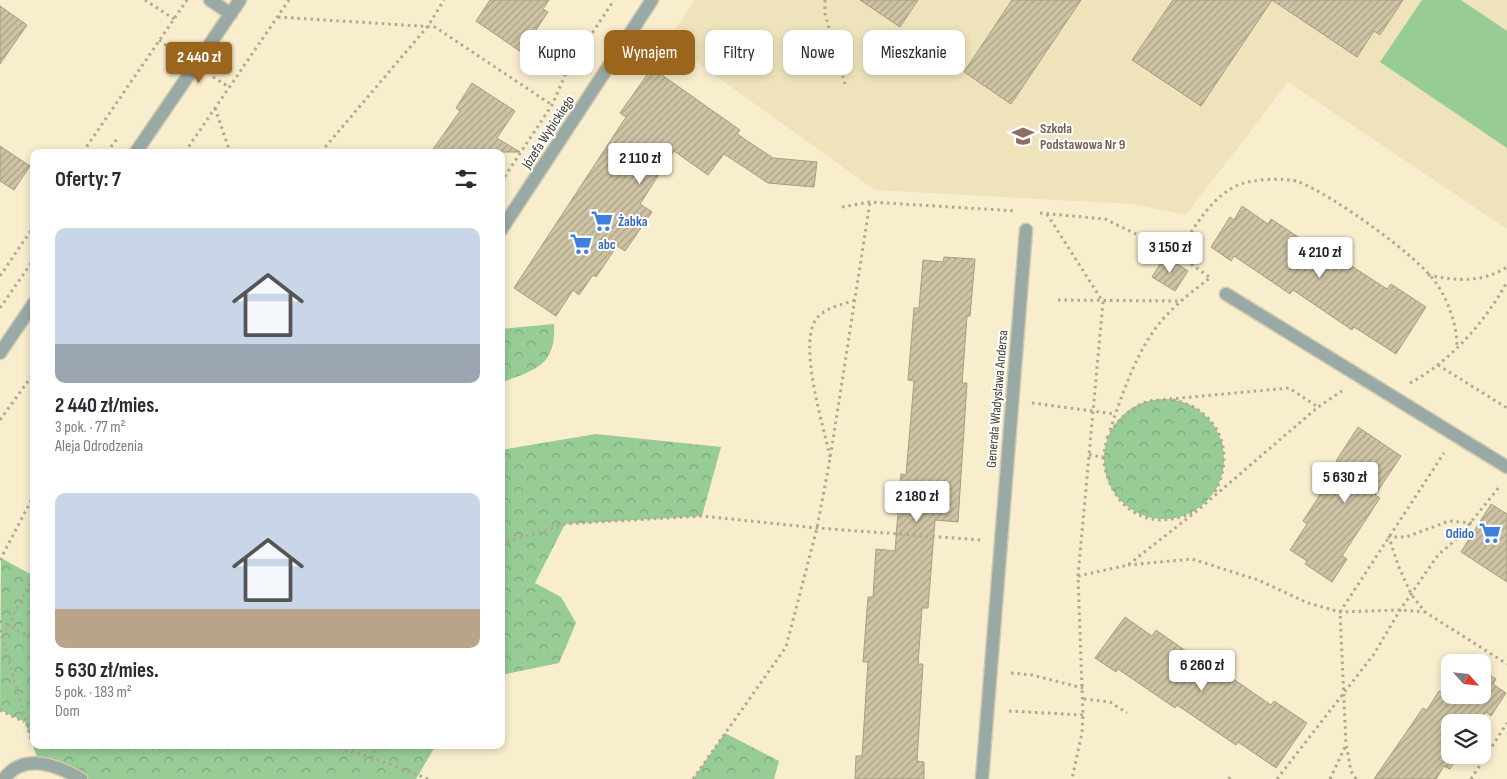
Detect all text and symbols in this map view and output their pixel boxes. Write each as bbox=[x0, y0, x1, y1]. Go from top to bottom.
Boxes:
chip: Kupno bbox=[520, 30, 594, 75]
chip: Wynajem bbox=[604, 30, 695, 75]
chip: Filtry bbox=[705, 30, 773, 75]
chip: Nowe bbox=[783, 30, 853, 75]
chip: Mieszkanie bbox=[863, 30, 965, 75]
pin: 2 440 zł bbox=[147, 42, 251, 84]
text: 2 440 zł bbox=[177, 48, 221, 67]
street label: Józefa Wybickiego bbox=[517, 92, 578, 173]
place label: Szkoła Podstawowa Nr 9 bbox=[1040, 120, 1126, 153]
school or university icon: Szkoła Podstawowa Nr 9 bbox=[1010, 123, 1036, 149]
pin: 2 110 zł bbox=[588, 142, 692, 185]
text: 2 110 zł bbox=[619, 149, 661, 168]
icon: filters bbox=[452, 165, 480, 193]
text: Oferty: 7 bbox=[55, 167, 121, 192]
supermarket icon: Żabka bbox=[589, 208, 615, 234]
place label: Żabka bbox=[618, 213, 648, 230]
supermarket icon: abc bbox=[568, 231, 594, 257]
pin: 3 150 zł bbox=[1118, 232, 1222, 274]
place label: abc bbox=[598, 236, 616, 253]
pin: 4 210 zł bbox=[1268, 236, 1372, 279]
text: 3 150 zł bbox=[1149, 238, 1191, 257]
text: 4 210 zł bbox=[1299, 243, 1341, 262]
icon: home bbox=[223, 260, 313, 350]
street label: Generała Władysława Andersa bbox=[983, 329, 1011, 469]
text: 2 440 zł/mies. bbox=[55, 393, 159, 418]
text: 3 pok. · 77 m² bbox=[55, 418, 126, 437]
text: Aleja Odrodzenia bbox=[55, 437, 143, 456]
pin: 5 630 zł bbox=[1293, 462, 1397, 504]
text: 5 630 zł bbox=[1323, 468, 1367, 487]
pin: 2 180 zł bbox=[865, 480, 969, 523]
text: 2 180 zł bbox=[896, 487, 938, 506]
supermarket icon: Odido bbox=[1477, 520, 1503, 546]
icon: home bbox=[223, 525, 313, 615]
place label: Odido bbox=[1446, 525, 1474, 542]
pin: 6 260 zł bbox=[1150, 650, 1254, 692]
north arrow bbox=[1441, 654, 1491, 704]
map controls bbox=[1441, 654, 1491, 764]
text: 6 260 zł bbox=[1180, 656, 1224, 675]
text: 5 630 zł/mies. bbox=[55, 658, 159, 683]
text: 5 pok. · 183 m² bbox=[55, 683, 132, 702]
text: Dom bbox=[55, 702, 80, 721]
button: layers bbox=[1441, 714, 1491, 764]

